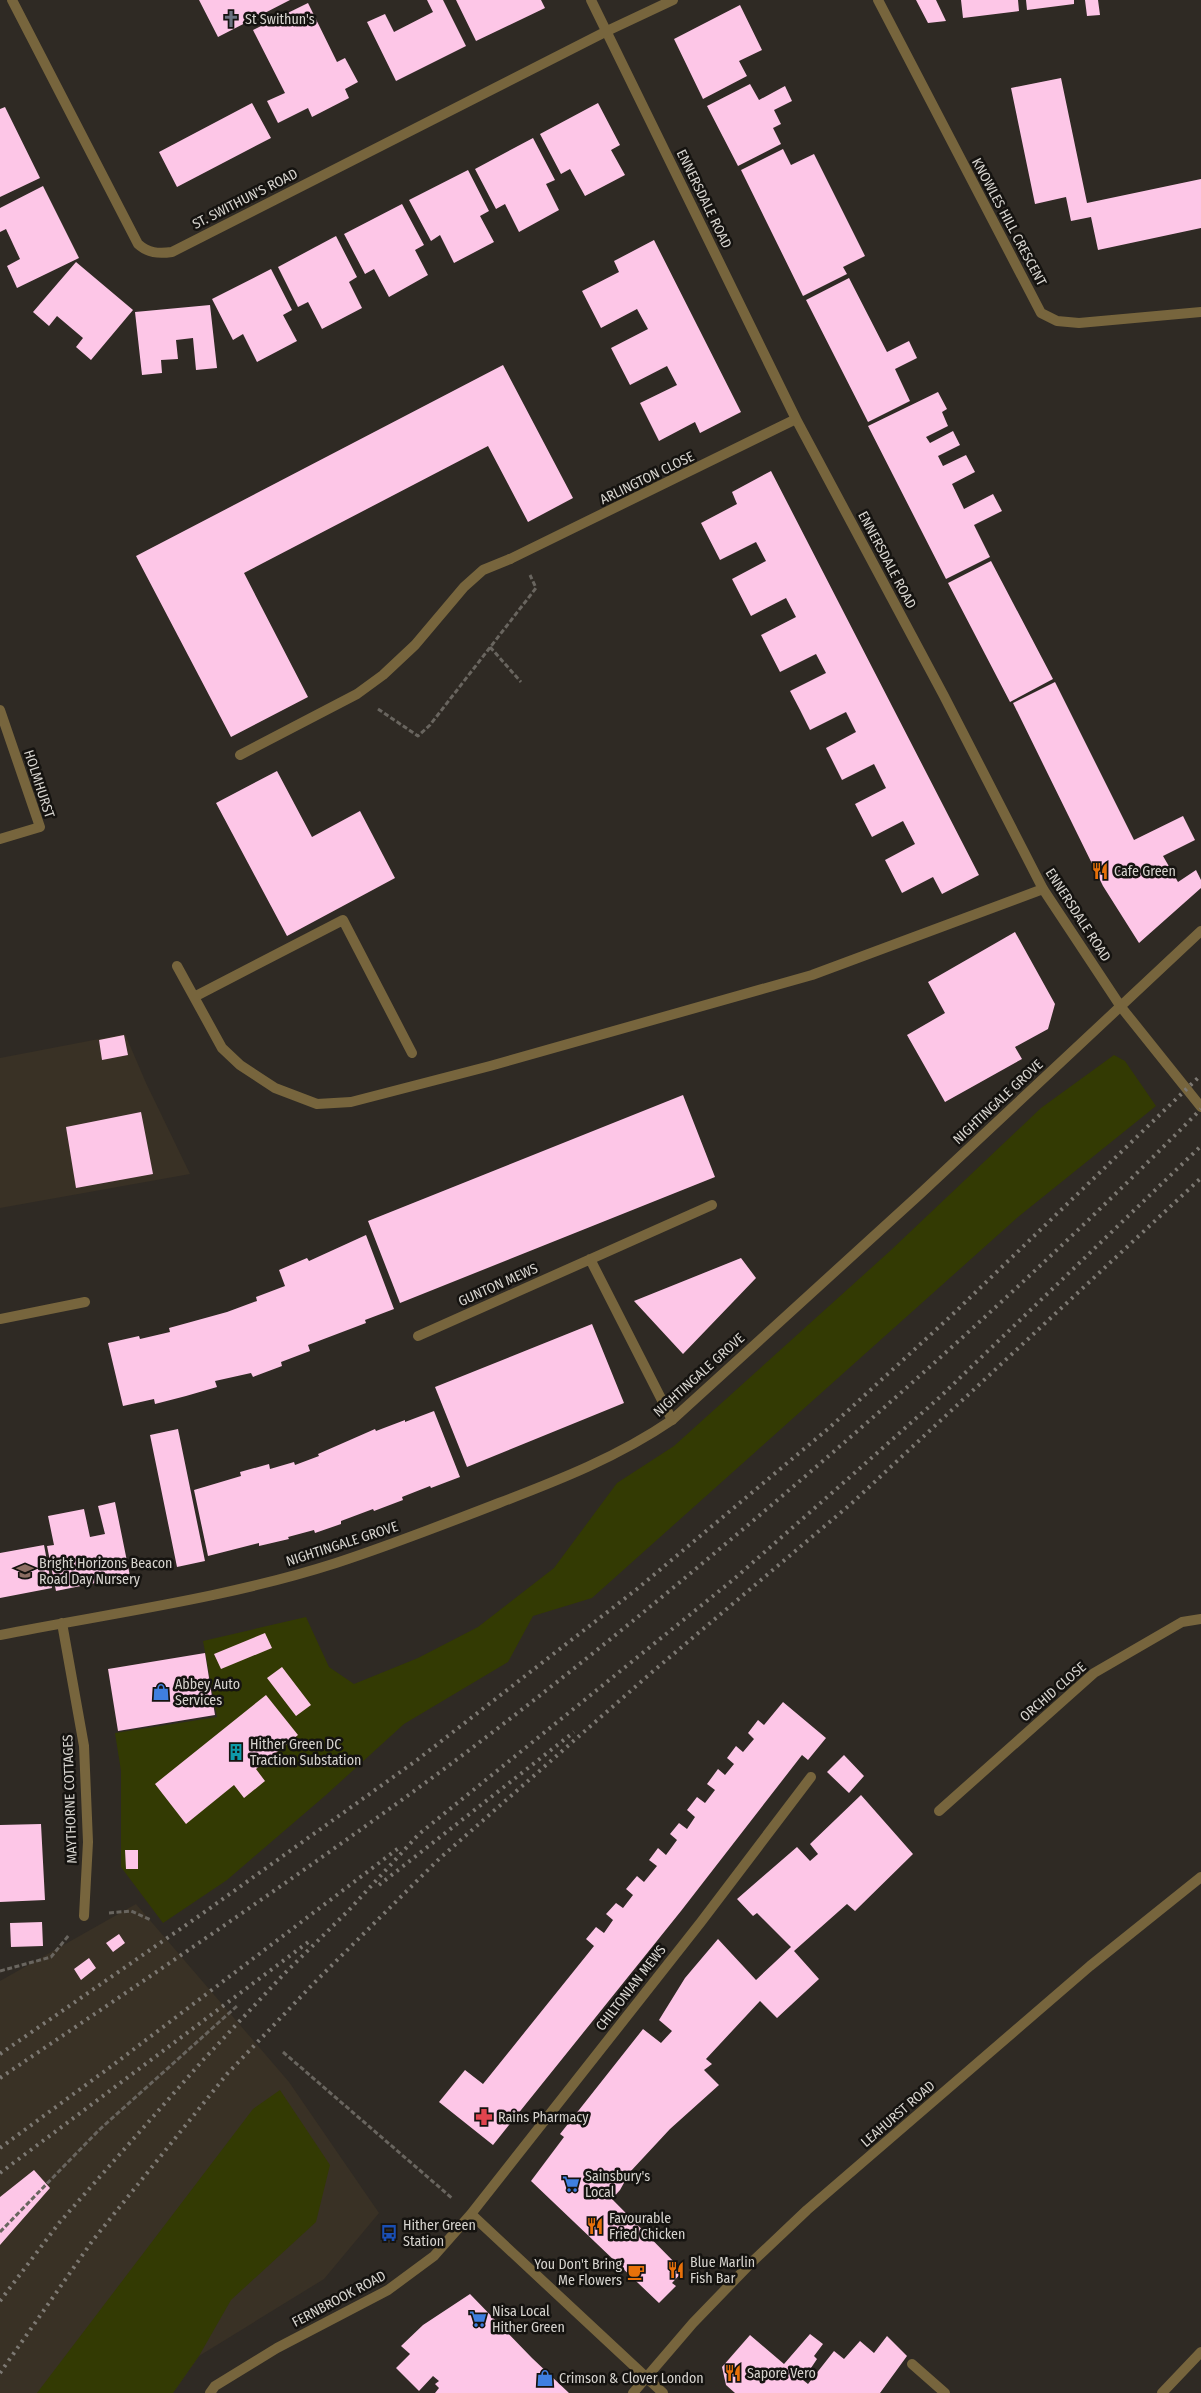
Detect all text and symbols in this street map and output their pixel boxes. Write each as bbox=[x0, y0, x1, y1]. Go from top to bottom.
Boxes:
church icon: St Swithun's bbox=[221, 9, 241, 29]
place label: St Swithun's bbox=[245, 11, 315, 28]
street label: ENNERSDALE ROAD bbox=[673, 147, 735, 251]
street label: KNOWLES HILL CRESCENT bbox=[968, 155, 1050, 289]
street label: ST. SWITHUN'S ROAD bbox=[190, 165, 300, 233]
street label: ARLINGTON CLOSE bbox=[597, 448, 697, 508]
street label: ENNERSDALE ROAD bbox=[854, 508, 920, 612]
street label: HOLMHURST bbox=[20, 748, 58, 821]
restaurant icon: Cafe Green bbox=[1090, 861, 1110, 881]
place label: Cafe Green bbox=[1114, 863, 1176, 880]
street label: ENNERSDALE ROAD bbox=[1042, 865, 1114, 965]
street label: NIGHTINGALE GROVE bbox=[950, 1056, 1047, 1148]
street label: GUNTON MEWS bbox=[456, 1260, 540, 1310]
street label: NIGHTINGALE GROVE bbox=[650, 1329, 748, 1420]
street label: NIGHTINGALE GROVE bbox=[284, 1518, 401, 1570]
place label: Bright Horizons Beacon Road Day Nursery bbox=[39, 1555, 172, 1588]
school or university icon: Bright Horizons Beacon Road Day Nursery bbox=[15, 1561, 35, 1581]
street label: ORCHID CLOSE bbox=[1016, 1658, 1090, 1725]
place label: Abbey Auto Services bbox=[175, 1676, 240, 1709]
shop icon: Abbey Auto Services bbox=[151, 1682, 171, 1702]
street label: MAYTHORNE COTTAGES bbox=[59, 1734, 81, 1864]
place label: Hither Green DC Traction Substation bbox=[250, 1736, 361, 1769]
building icon: Hither Green DC Traction Substation bbox=[226, 1742, 246, 1762]
street label: CHILTONIAN MEWS bbox=[592, 1942, 670, 2034]
street label: LEAHURST ROAD bbox=[858, 2077, 938, 2151]
pharmacy icon: Rains Pharmacy bbox=[474, 2107, 494, 2127]
place label: Rains Pharmacy bbox=[498, 2109, 589, 2126]
place label: Sainsbury's Local bbox=[585, 2168, 650, 2201]
supermarket icon: Sainsbury's Local bbox=[561, 2174, 581, 2194]
place label: Favourable Fried Chicken bbox=[609, 2210, 685, 2243]
restaurant icon: Favourable Fried Chicken bbox=[585, 2216, 605, 2236]
place label: Hither Green Station bbox=[403, 2217, 476, 2250]
bus stop icon: Hither Green Station bbox=[379, 2223, 399, 2243]
place label: Blue Marlin Fish Bar bbox=[690, 2254, 755, 2287]
place label: You Don't Bring Me Flowers bbox=[534, 2256, 622, 2289]
restaurant icon: Blue Marlin Fish Bar bbox=[666, 2260, 686, 2280]
cafe icon: You Don't Bring Me Flowers bbox=[626, 2262, 646, 2282]
street label: FERNBROOK ROAD bbox=[289, 2267, 389, 2331]
place label: Nisa Local Hither Green bbox=[492, 2303, 565, 2336]
supermarket icon: Nisa Local Hither Green bbox=[468, 2309, 488, 2329]
restaurant icon: Sapore Vero bbox=[723, 2363, 743, 2383]
place label: Sapore Vero bbox=[747, 2365, 816, 2382]
shop icon: Crimson & Clover London bbox=[535, 2368, 555, 2388]
place label: Crimson & Clover London bbox=[559, 2370, 704, 2387]

